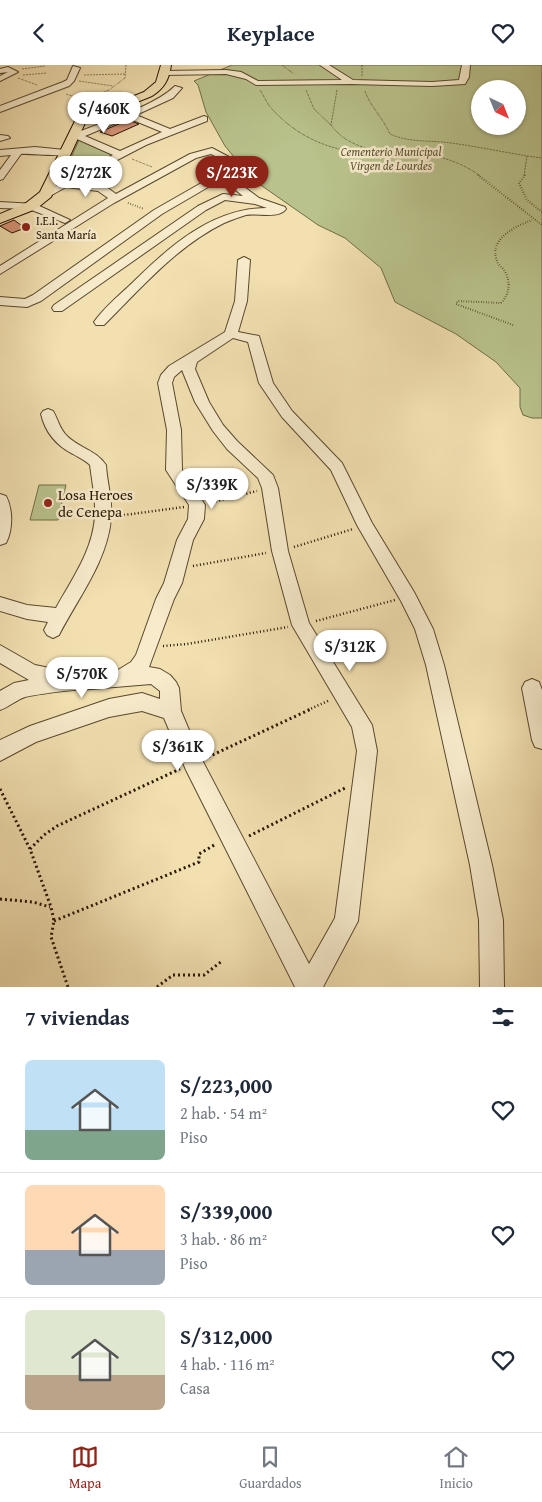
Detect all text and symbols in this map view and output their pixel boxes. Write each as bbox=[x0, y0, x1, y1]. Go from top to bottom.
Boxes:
text: Keyplace bbox=[227, 17, 315, 49]
icon: back bbox=[25, 19, 53, 47]
icon: heart bbox=[489, 19, 517, 47]
north arrow bbox=[471, 80, 526, 135]
map controls bbox=[471, 80, 526, 135]
pin: S/460K bbox=[63, 92, 145, 134]
text: S/460K bbox=[78, 96, 130, 120]
park label: Cementerio Municipal Virgen de Lourdes bbox=[341, 143, 441, 174]
pin: S/272K bbox=[45, 155, 127, 198]
pin: S/223K bbox=[191, 155, 273, 198]
text: S/272K bbox=[60, 160, 112, 184]
text: S/223K bbox=[206, 160, 258, 184]
place label: I.E.I. Santa María bbox=[36, 212, 97, 243]
marker: I.E.I. Santa María bbox=[20, 221, 32, 233]
pin: S/339K bbox=[171, 467, 253, 510]
text: S/339K bbox=[186, 472, 238, 496]
place label: Losa Heroes de Cenepa bbox=[58, 484, 133, 522]
marker: Losa Heroes de Cenepa bbox=[42, 497, 54, 509]
pin: S/312K bbox=[309, 629, 391, 672]
text: S/312K bbox=[324, 634, 376, 658]
pin: S/570K bbox=[41, 657, 123, 699]
text: S/570K bbox=[56, 661, 108, 685]
pin: S/361K bbox=[137, 729, 219, 772]
text: S/361K bbox=[152, 734, 204, 758]
text: 7 viviendas bbox=[25, 1002, 130, 1033]
icon: filters bbox=[489, 1003, 517, 1031]
text: S/223,000 bbox=[180, 1070, 272, 1101]
icon: home bbox=[65, 1080, 125, 1140]
icon: heart bbox=[489, 1096, 517, 1124]
text: 2 hab. · 54 m² bbox=[180, 1101, 267, 1125]
text: Piso bbox=[180, 1125, 208, 1149]
text: S/339,000 bbox=[180, 1196, 272, 1227]
icon: home bbox=[65, 1205, 125, 1265]
icon: heart bbox=[489, 1221, 517, 1249]
text: 3 hab. · 86 m² bbox=[180, 1227, 267, 1251]
text: Piso bbox=[180, 1251, 208, 1275]
text: S/312,000 bbox=[180, 1321, 272, 1352]
icon: home bbox=[65, 1330, 125, 1390]
icon: heart bbox=[489, 1346, 517, 1374]
text: 4 hab. · 116 m² bbox=[180, 1352, 275, 1376]
text: Casa bbox=[180, 1376, 210, 1400]
tab: Mapa bbox=[69, 1443, 101, 1493]
tab: Guardados bbox=[239, 1443, 302, 1493]
tab: Inicio bbox=[440, 1443, 473, 1493]

